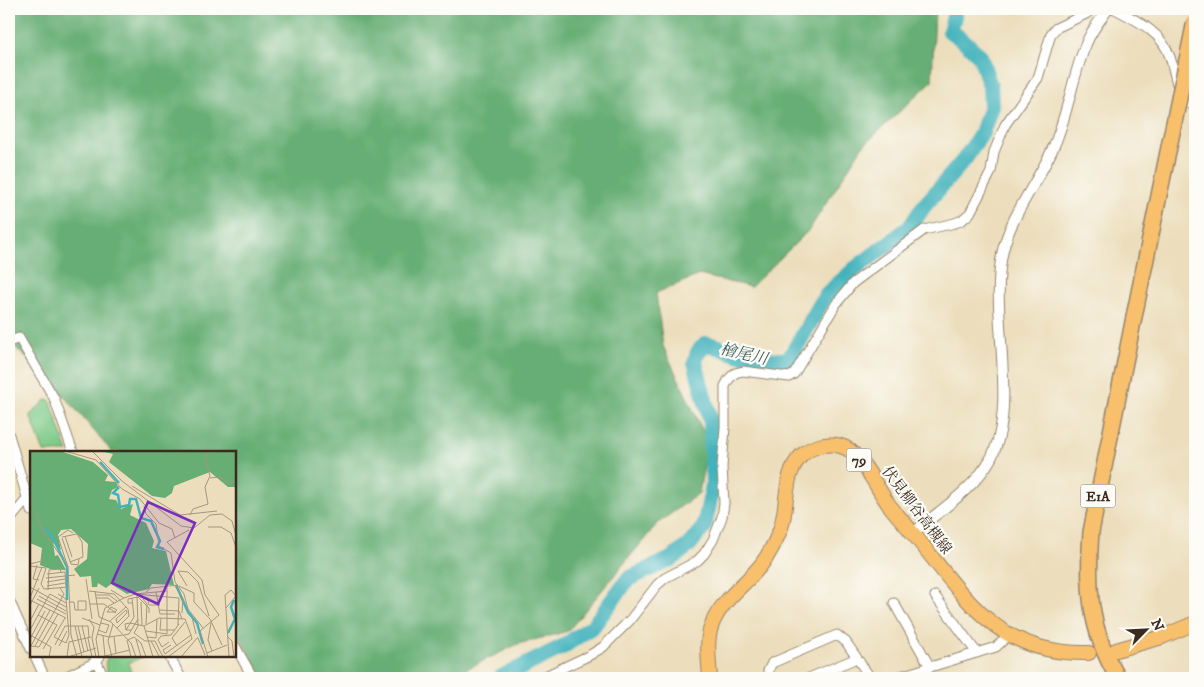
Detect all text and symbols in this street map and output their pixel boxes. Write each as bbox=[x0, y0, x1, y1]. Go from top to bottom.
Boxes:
water label: 檜尾川 bbox=[718, 339, 771, 370]
road number: 79 bbox=[846, 448, 872, 472]
inset map bbox=[30, 451, 236, 657]
street label: 伏見柳谷高槻線 bbox=[877, 463, 956, 558]
road number: E1A bbox=[1080, 484, 1116, 508]
north arrow bbox=[1122, 604, 1172, 654]
text: N bbox=[1146, 616, 1168, 634]

